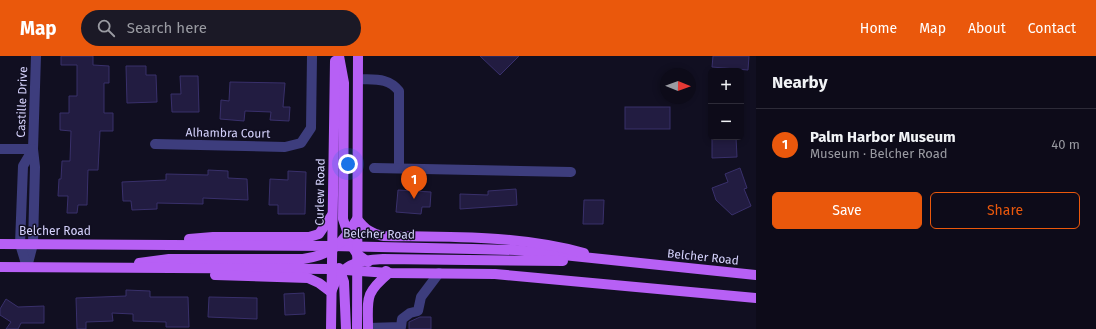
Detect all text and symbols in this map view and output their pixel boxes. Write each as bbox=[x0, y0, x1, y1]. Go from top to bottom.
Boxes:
search box bbox=[81, 10, 361, 46]
text: Map bbox=[20, 17, 57, 40]
icon: search bbox=[95, 17, 117, 39]
text: Search here bbox=[127, 19, 207, 37]
text: Home bbox=[860, 20, 897, 37]
text: Map bbox=[919, 20, 946, 37]
text: About bbox=[968, 20, 1006, 37]
text: Contact bbox=[1028, 20, 1076, 37]
street label: Castille Drive bbox=[14, 66, 30, 138]
north arrow bbox=[660, 68, 696, 104]
map controls bbox=[708, 68, 744, 140]
button: + bbox=[708, 68, 744, 104]
text: Nearby bbox=[772, 72, 827, 93]
button: − bbox=[708, 104, 744, 140]
street label: Alhambra Court bbox=[186, 125, 271, 141]
text: Palm Harbor Museum bbox=[810, 128, 956, 146]
text: 1 bbox=[782, 137, 788, 152]
text: 40 m bbox=[1051, 137, 1080, 152]
text: Museum · Belcher Road bbox=[810, 146, 948, 161]
your location bbox=[338, 154, 358, 174]
street label: Curlew Road bbox=[312, 158, 328, 226]
pin: 1 bbox=[401, 166, 427, 199]
button: Save bbox=[772, 192, 922, 229]
button: Share bbox=[930, 192, 1080, 229]
street label: Belcher Road bbox=[19, 224, 91, 238]
street label: Belcher Road bbox=[343, 226, 415, 242]
street label: Belcher Road bbox=[666, 246, 740, 268]

